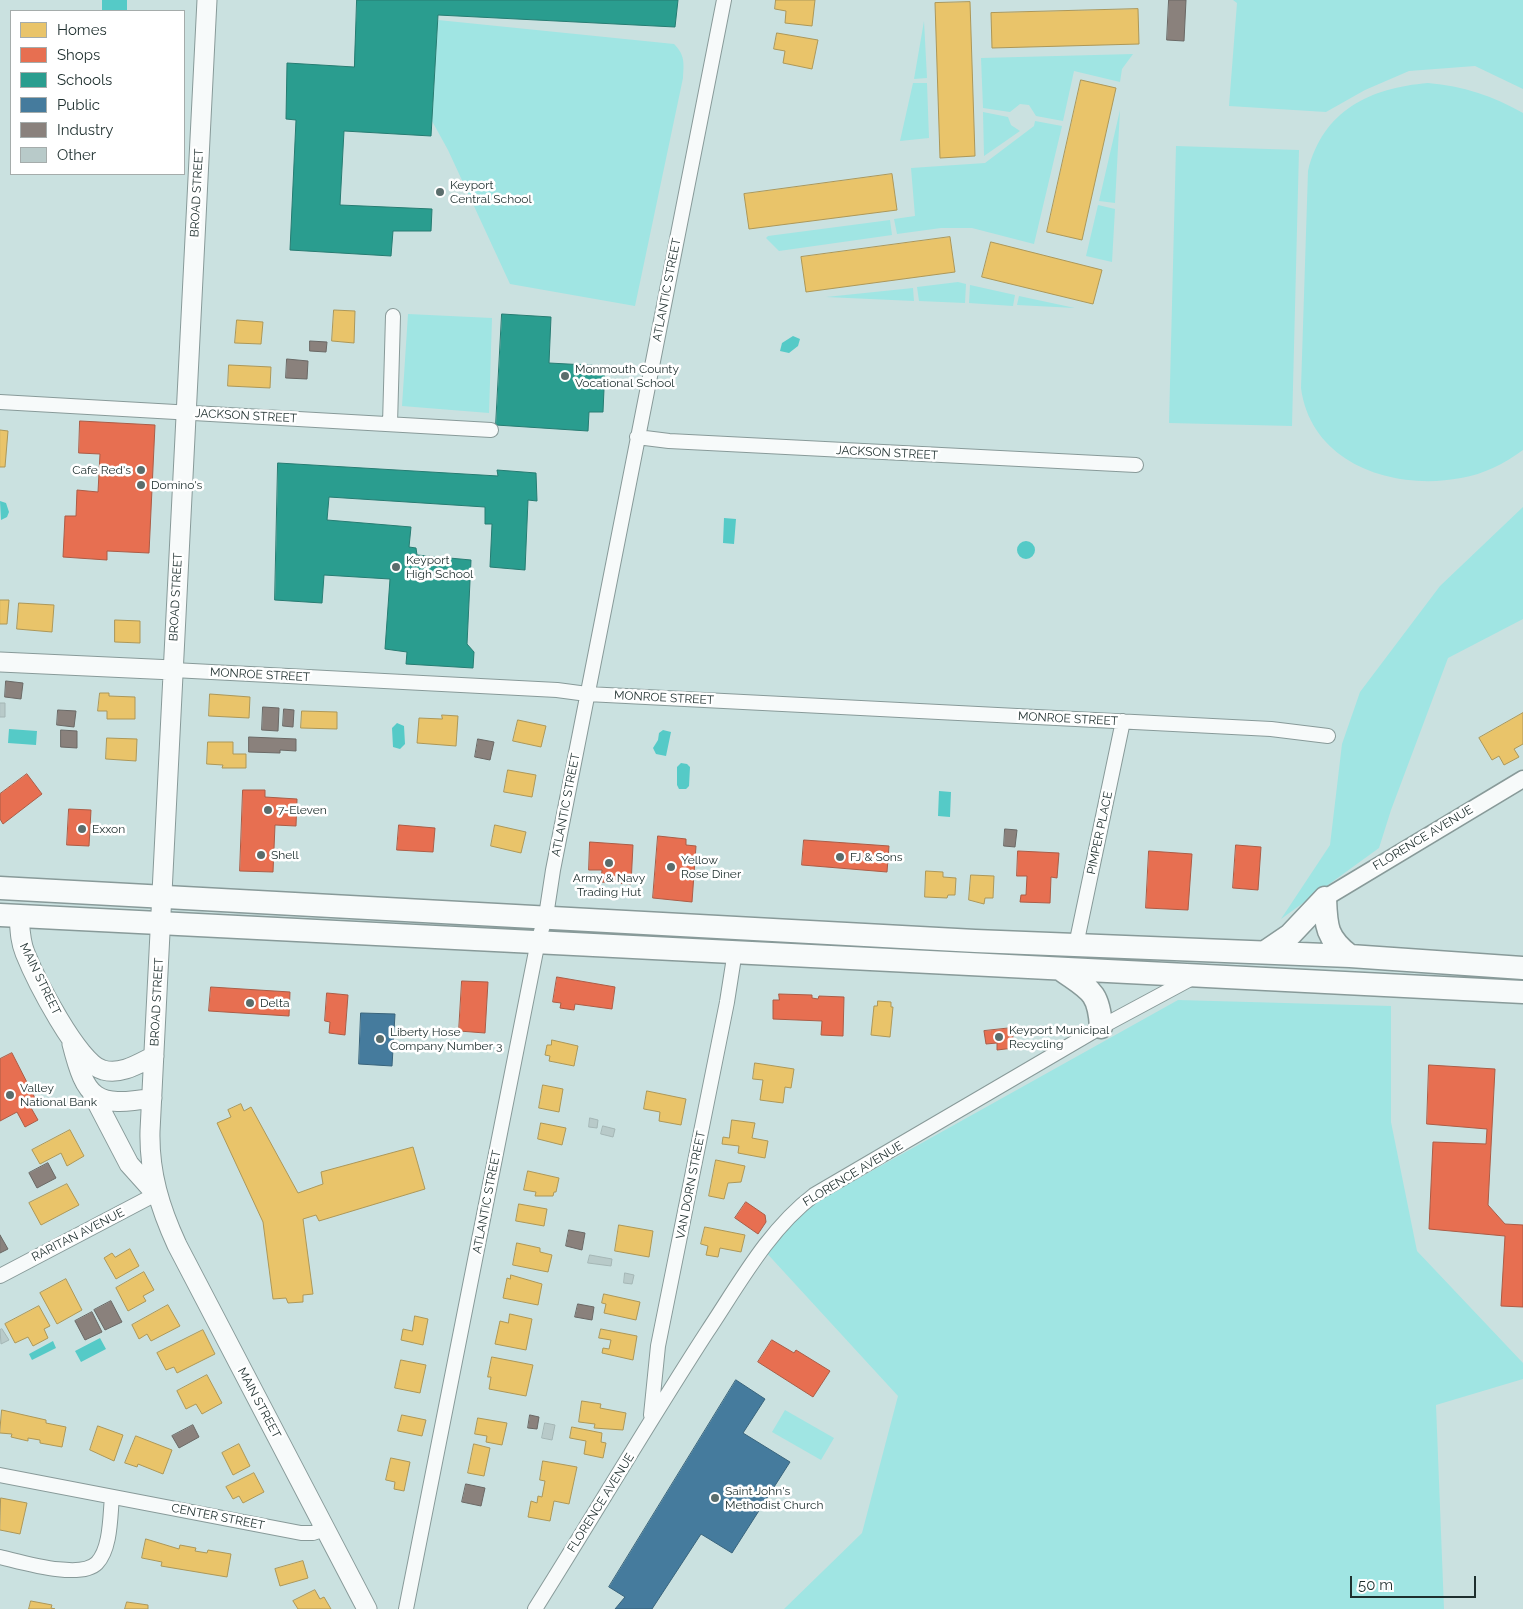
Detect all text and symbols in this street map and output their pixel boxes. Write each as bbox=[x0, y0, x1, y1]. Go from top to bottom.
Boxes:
legend bbox=[10, 10, 185, 175]
text: Homes bbox=[57, 21, 107, 39]
text: Shops bbox=[57, 46, 100, 64]
text: Schools bbox=[57, 71, 112, 89]
text: Public bbox=[57, 96, 100, 114]
text: Industry bbox=[57, 121, 113, 139]
text: Other bbox=[57, 146, 96, 164]
street label: BROAD STREET bbox=[187, 148, 207, 238]
place label: Keyport Central School bbox=[450, 178, 532, 206]
marker: Keyport Central School bbox=[434, 186, 446, 198]
street label: ATLANTIC STREET bbox=[650, 237, 684, 343]
place label: Monmouth County Vocational School bbox=[575, 362, 679, 390]
marker: Monmouth County Vocational School bbox=[559, 370, 571, 382]
street label: JACKSON STREET bbox=[195, 406, 297, 426]
street label: JACKSON STREET bbox=[836, 443, 938, 463]
place label: Cafe Red's bbox=[72, 463, 131, 477]
marker: Cafe Red's bbox=[135, 464, 147, 476]
place label: Domino's bbox=[151, 478, 202, 492]
marker: Domino's bbox=[135, 479, 147, 491]
street label: BROAD STREET bbox=[166, 552, 186, 642]
place label: Keyport High School bbox=[406, 553, 473, 581]
marker: Keyport High School bbox=[390, 561, 402, 573]
street label: MONROE STREET bbox=[210, 665, 310, 685]
street label: MONROE STREET bbox=[614, 688, 714, 708]
street label: MONROE STREET bbox=[1018, 709, 1118, 729]
street label: ATLANTIC STREET bbox=[549, 752, 583, 858]
street label: PIMPER PLACE bbox=[1084, 790, 1116, 876]
street label: FLORENCE AVENUE bbox=[1370, 802, 1476, 874]
place label: 7-Eleven bbox=[278, 803, 327, 817]
marker: 7-Eleven bbox=[262, 804, 274, 816]
place label: Exxon bbox=[92, 822, 125, 836]
marker: Exxon bbox=[76, 823, 88, 835]
place label: Shell bbox=[271, 848, 299, 862]
marker: Shell bbox=[255, 849, 267, 861]
place label: FJ & Sons bbox=[850, 850, 903, 864]
marker: FJ & Sons bbox=[834, 851, 846, 863]
place label: Yellow Rose Diner bbox=[681, 853, 741, 881]
marker: Army & Navy Trading Hut bbox=[603, 857, 615, 869]
marker: Yellow Rose Diner bbox=[665, 861, 677, 873]
place label: Army & Navy Trading Hut bbox=[573, 871, 645, 899]
street label: MAIN STREET bbox=[16, 941, 64, 1017]
street label: BROAD STREET bbox=[147, 957, 167, 1047]
place label: Delta bbox=[260, 996, 289, 1010]
marker: Delta bbox=[244, 997, 256, 1009]
place label: Keyport Municipal Recycling bbox=[1009, 1023, 1109, 1051]
place label: Liberty Hose Company Number 3 bbox=[390, 1025, 502, 1053]
marker: Keyport Municipal Recycling bbox=[993, 1031, 1005, 1043]
marker: Liberty Hose Company Number 3 bbox=[374, 1033, 386, 1045]
place label: Valley National Bank bbox=[20, 1081, 97, 1109]
marker: Valley National Bank bbox=[4, 1089, 16, 1101]
street label: VAN DORN STREET bbox=[673, 1130, 709, 1240]
street label: FLORENCE AVENUE bbox=[800, 1138, 906, 1210]
street label: ATLANTIC STREET bbox=[470, 1149, 504, 1255]
street label: RARITAN AVENUE bbox=[29, 1205, 127, 1265]
street label: MAIN STREET bbox=[234, 1365, 284, 1441]
street label: FLORENCE AVENUE bbox=[565, 1451, 637, 1555]
place label: Saint John's Methodist Church bbox=[725, 1484, 823, 1512]
marker: Saint John's Methodist Church bbox=[709, 1492, 721, 1504]
street label: CENTER STREET bbox=[170, 1501, 266, 1533]
scale bar bbox=[1353, 1566, 1479, 1598]
text: 50 m bbox=[1358, 1576, 1393, 1594]

